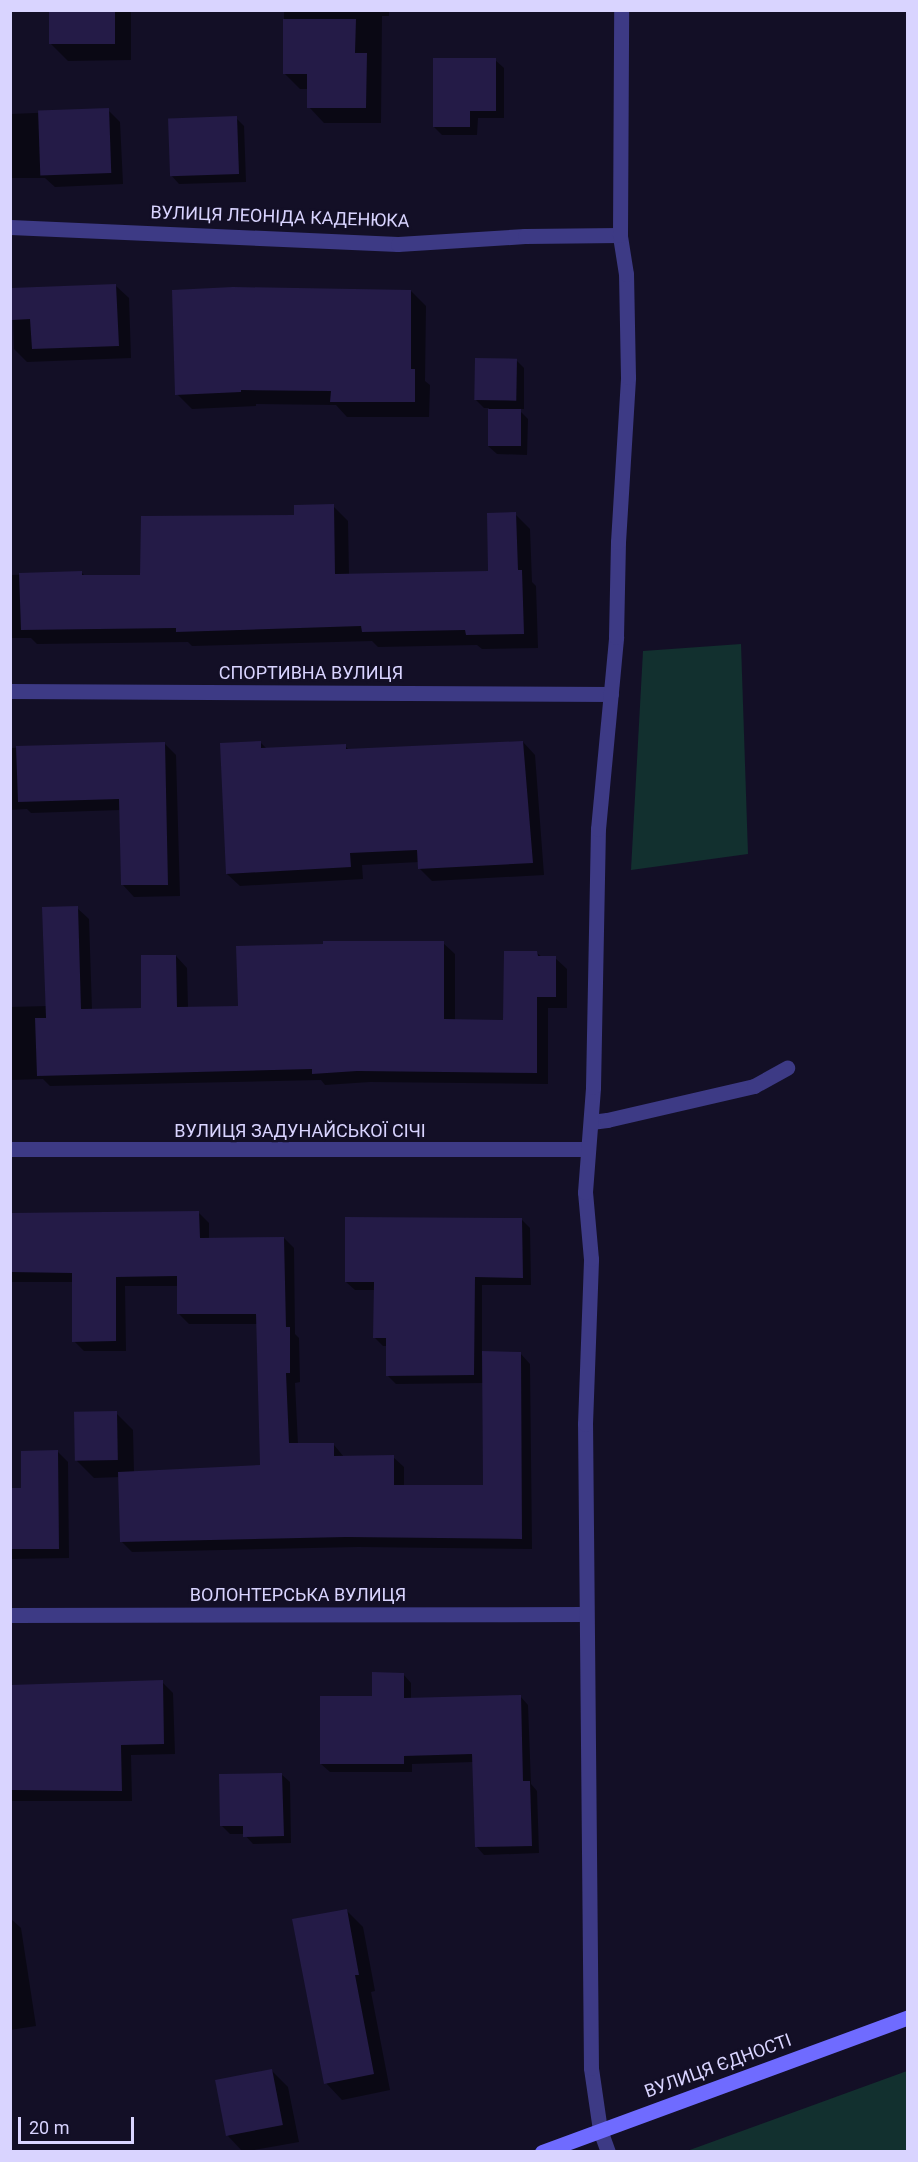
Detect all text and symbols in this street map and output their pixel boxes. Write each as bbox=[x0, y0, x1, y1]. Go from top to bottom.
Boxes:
street label: ВУЛИЦЯ ЛЕОНІДА КАДЕНЮКА bbox=[150, 202, 410, 232]
street label: СПОРТИВНА ВУЛИЦЯ bbox=[219, 662, 403, 684]
street label: ВУЛИЦЯ ЗАДУНАЙСЬКОЇ СІЧІ bbox=[174, 1120, 426, 1142]
street label: ВОЛОНТЕРСЬКА ВУЛИЦЯ bbox=[190, 1584, 406, 1606]
street label: ВУЛИЦЯ ЄДНОСТІ bbox=[642, 2029, 794, 2103]
scale bar bbox=[21, 2105, 136, 2143]
text: 20 m bbox=[29, 2117, 69, 2138]

